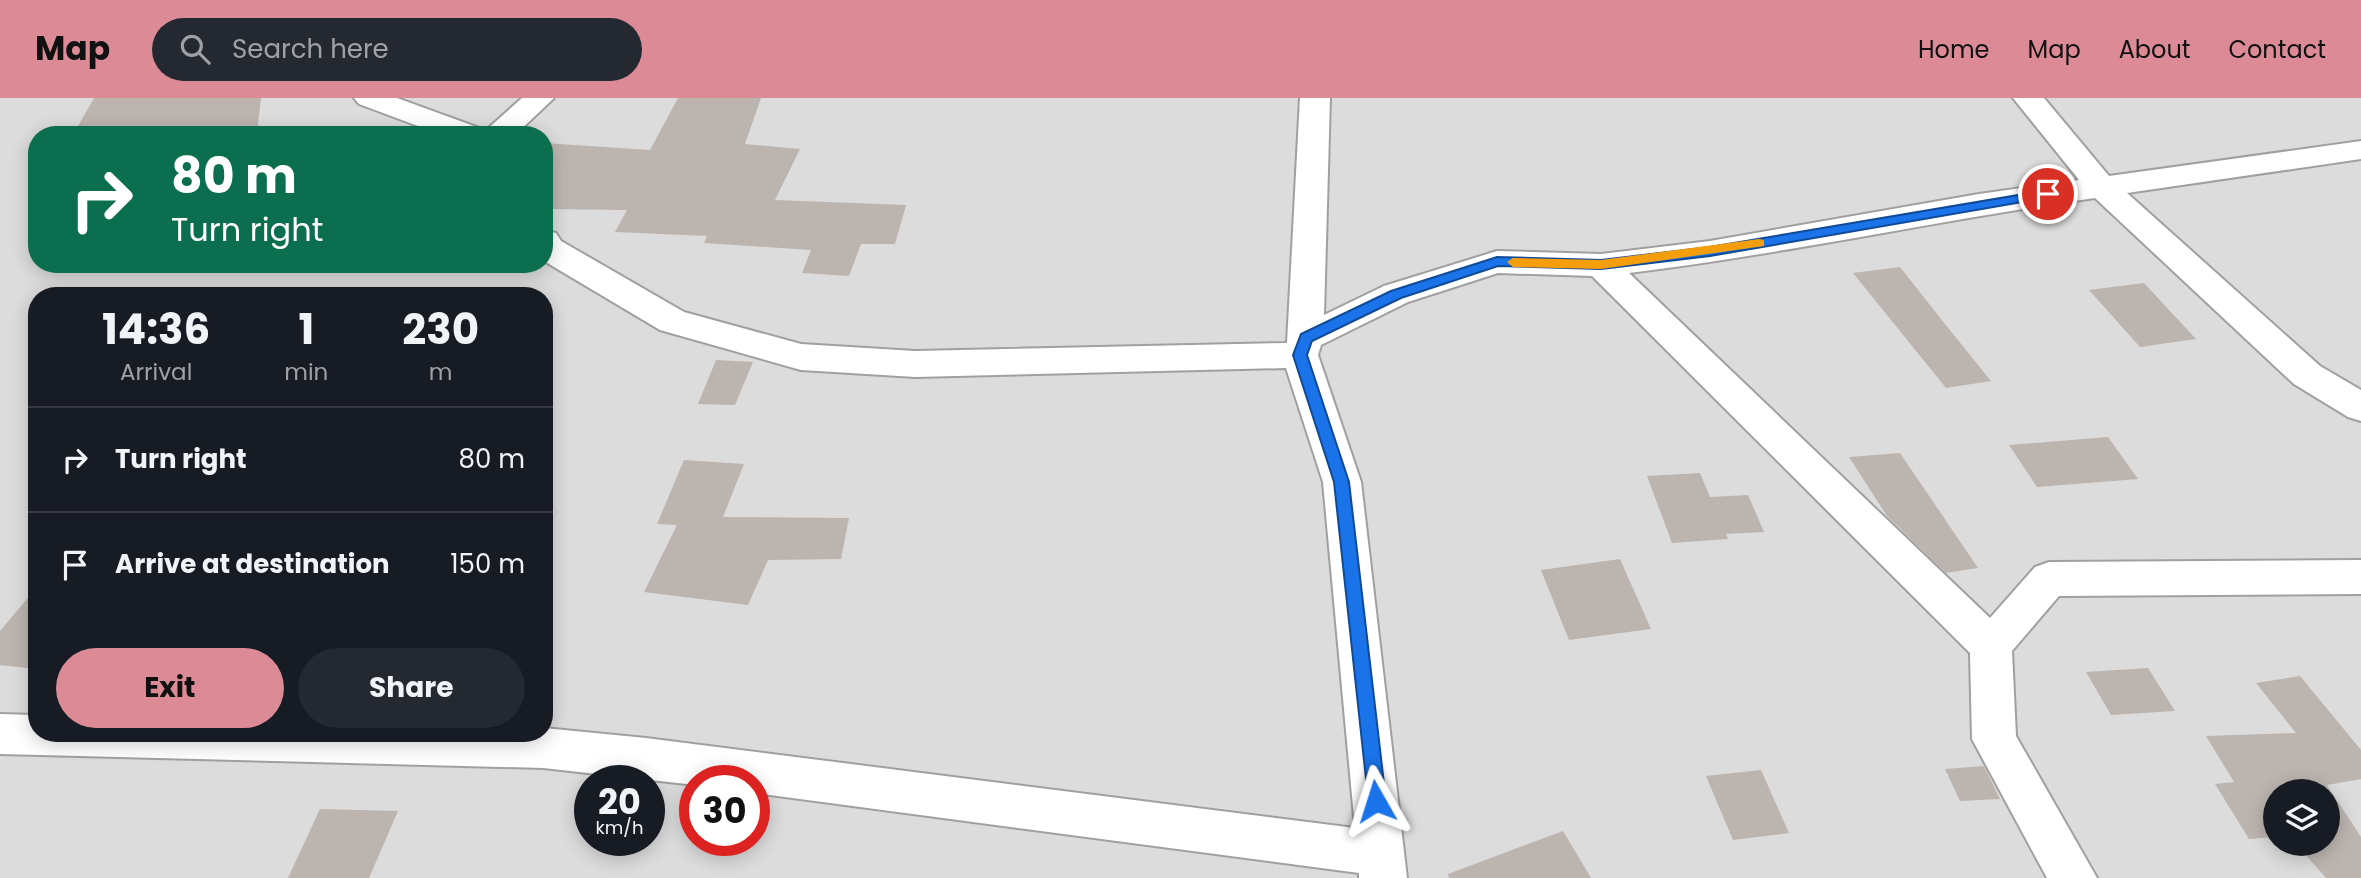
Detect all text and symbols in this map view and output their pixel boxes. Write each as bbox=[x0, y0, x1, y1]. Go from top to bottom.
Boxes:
search box bbox=[152, 18, 642, 81]
text: Map bbox=[35, 25, 110, 72]
icon: search bbox=[176, 30, 214, 68]
text: Search here bbox=[232, 31, 389, 67]
text: Home bbox=[1918, 33, 1990, 66]
text: Map bbox=[2028, 33, 2081, 66]
text: About bbox=[2119, 33, 2190, 66]
text: Contact bbox=[2228, 33, 2326, 66]
text: 80 m bbox=[171, 142, 297, 210]
icon: right bbox=[56, 154, 147, 245]
pin bbox=[2018, 164, 2078, 224]
icon: arrive bbox=[2029, 175, 2067, 213]
text: Turn right bbox=[171, 207, 323, 252]
text: 14:36 bbox=[102, 300, 210, 359]
text: 1 bbox=[298, 300, 314, 359]
text: 230 bbox=[402, 300, 479, 359]
text: Arrival bbox=[120, 356, 192, 388]
text: min bbox=[284, 356, 328, 388]
text: m bbox=[429, 356, 453, 388]
icon: right bbox=[56, 441, 94, 479]
text: Turn right bbox=[115, 441, 247, 477]
text: 80 m bbox=[459, 441, 525, 477]
icon: arrive bbox=[56, 546, 94, 584]
text: Arrive at destination bbox=[115, 546, 390, 582]
text: 150 m bbox=[450, 546, 525, 582]
button: Exit bbox=[56, 648, 284, 728]
button: Share bbox=[298, 648, 525, 728]
position arrow bbox=[1339, 764, 1413, 838]
speed limit sign: 30 bbox=[679, 765, 770, 856]
text: 20 bbox=[598, 777, 641, 826]
map controls bbox=[2263, 779, 2340, 856]
button: layers bbox=[2263, 779, 2340, 856]
text: km/h bbox=[596, 815, 643, 840]

